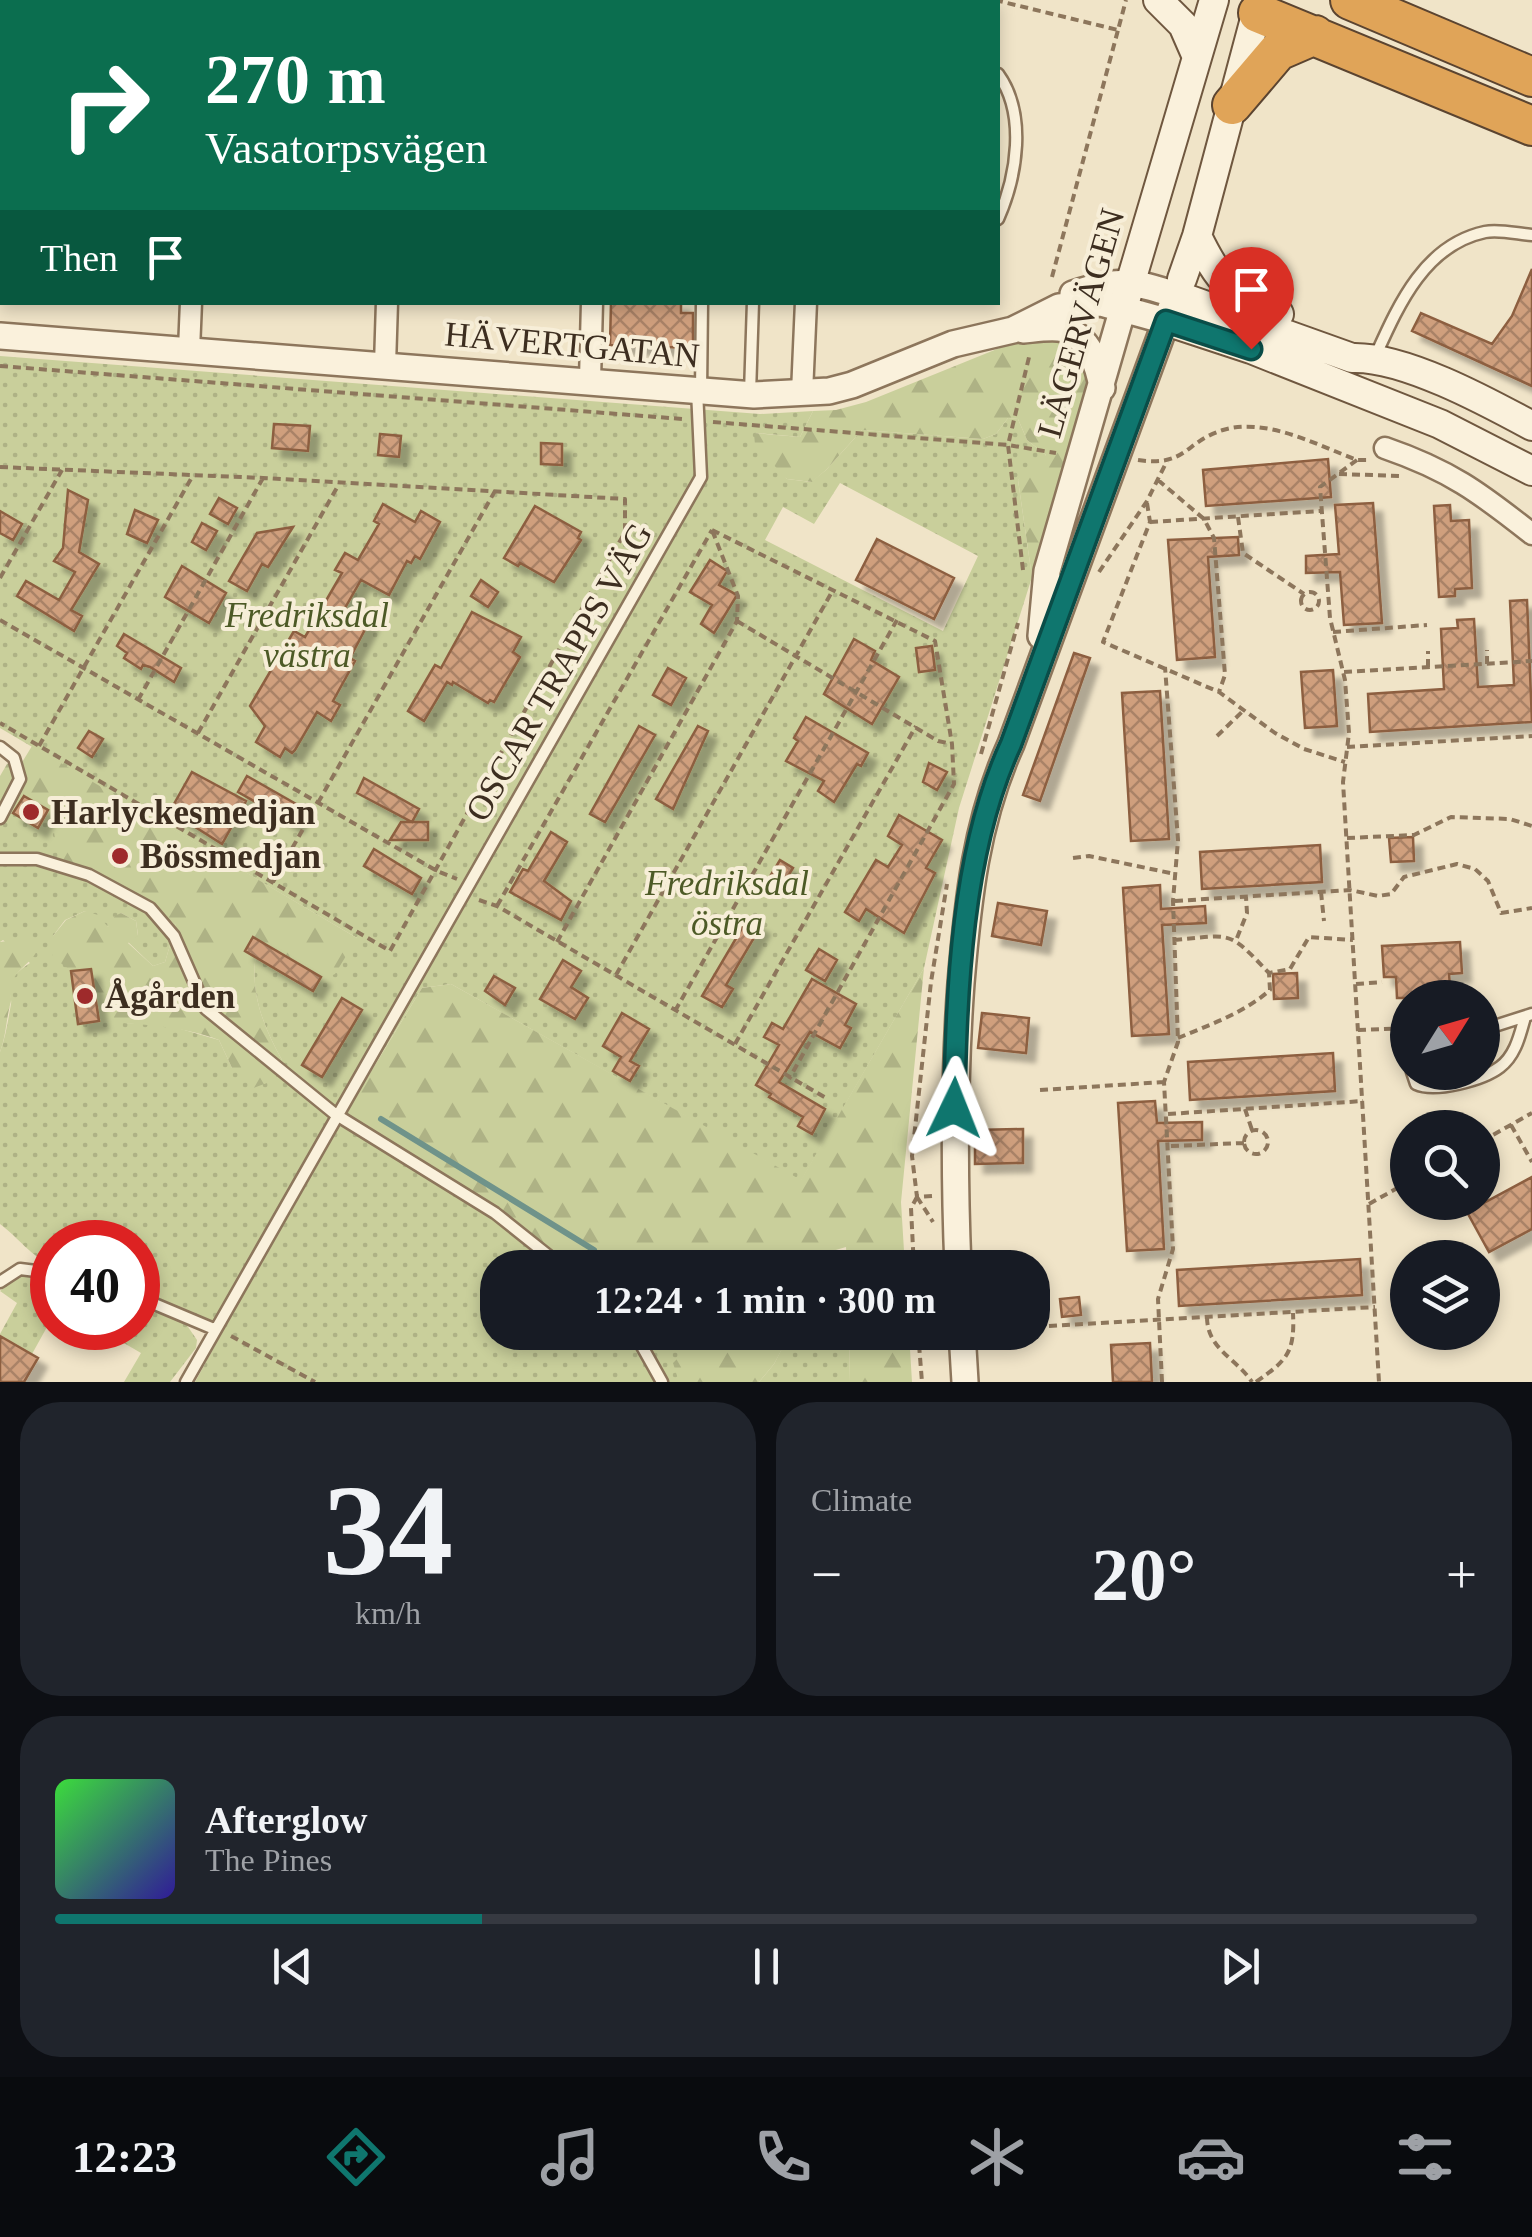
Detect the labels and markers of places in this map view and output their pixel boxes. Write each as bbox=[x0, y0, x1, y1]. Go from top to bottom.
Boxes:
pin bbox=[1209, 247, 1294, 350]
place label: Harlyckesmedjan bbox=[51, 793, 315, 832]
marker: Harlyckesmedjan bbox=[20, 801, 42, 823]
place label: Bössmedjan bbox=[140, 837, 321, 876]
marker: Bössmedjan bbox=[109, 845, 131, 867]
place label: Ågården bbox=[105, 977, 235, 1016]
marker: Ågården bbox=[74, 985, 96, 1007]

